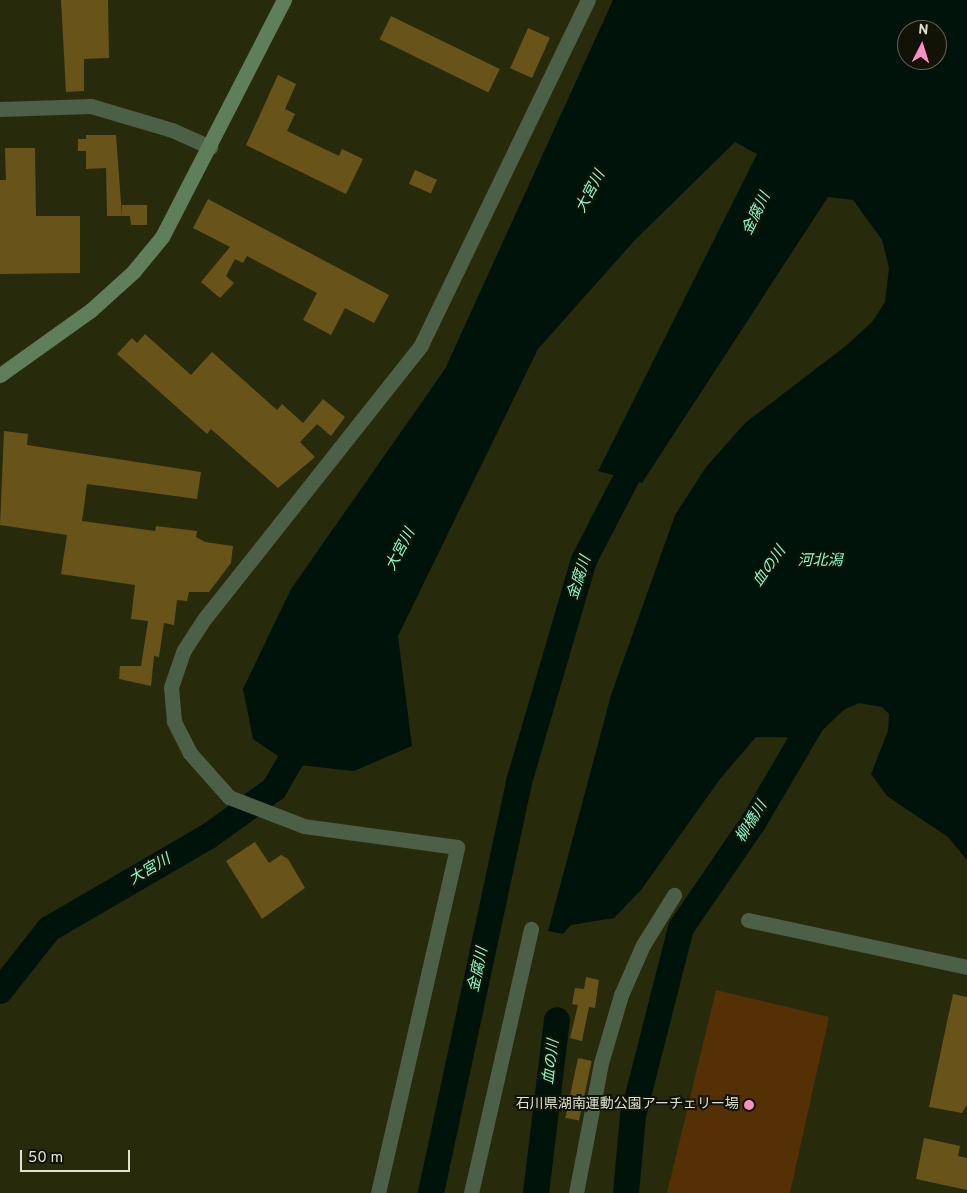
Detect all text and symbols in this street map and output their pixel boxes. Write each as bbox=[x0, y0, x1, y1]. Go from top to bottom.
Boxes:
north arrow bbox=[897, 20, 947, 70]
text: N bbox=[918, 22, 929, 39]
water label: 大宮川 bbox=[572, 168, 610, 216]
water label: 金腐川 bbox=[739, 190, 775, 238]
water label: 大宮川 bbox=[382, 526, 420, 574]
water label: 血の川 bbox=[750, 543, 790, 591]
water label: 河北潟 bbox=[798, 553, 842, 571]
water label: 金腐川 bbox=[564, 554, 596, 602]
water label: 柳橋川 bbox=[732, 798, 772, 846]
water label: 大宮川 bbox=[126, 851, 174, 889]
water label: 金腐川 bbox=[466, 946, 492, 994]
water label: 血の川 bbox=[540, 1039, 564, 1085]
place label: 石川県湖南運動公園アーチェリー場 bbox=[516, 1097, 739, 1113]
marker: 石川県湖南運動公園アーチェリー場 bbox=[743, 1099, 755, 1111]
scale bar bbox=[22, 1140, 132, 1172]
text: 50 m bbox=[28, 1149, 63, 1168]

